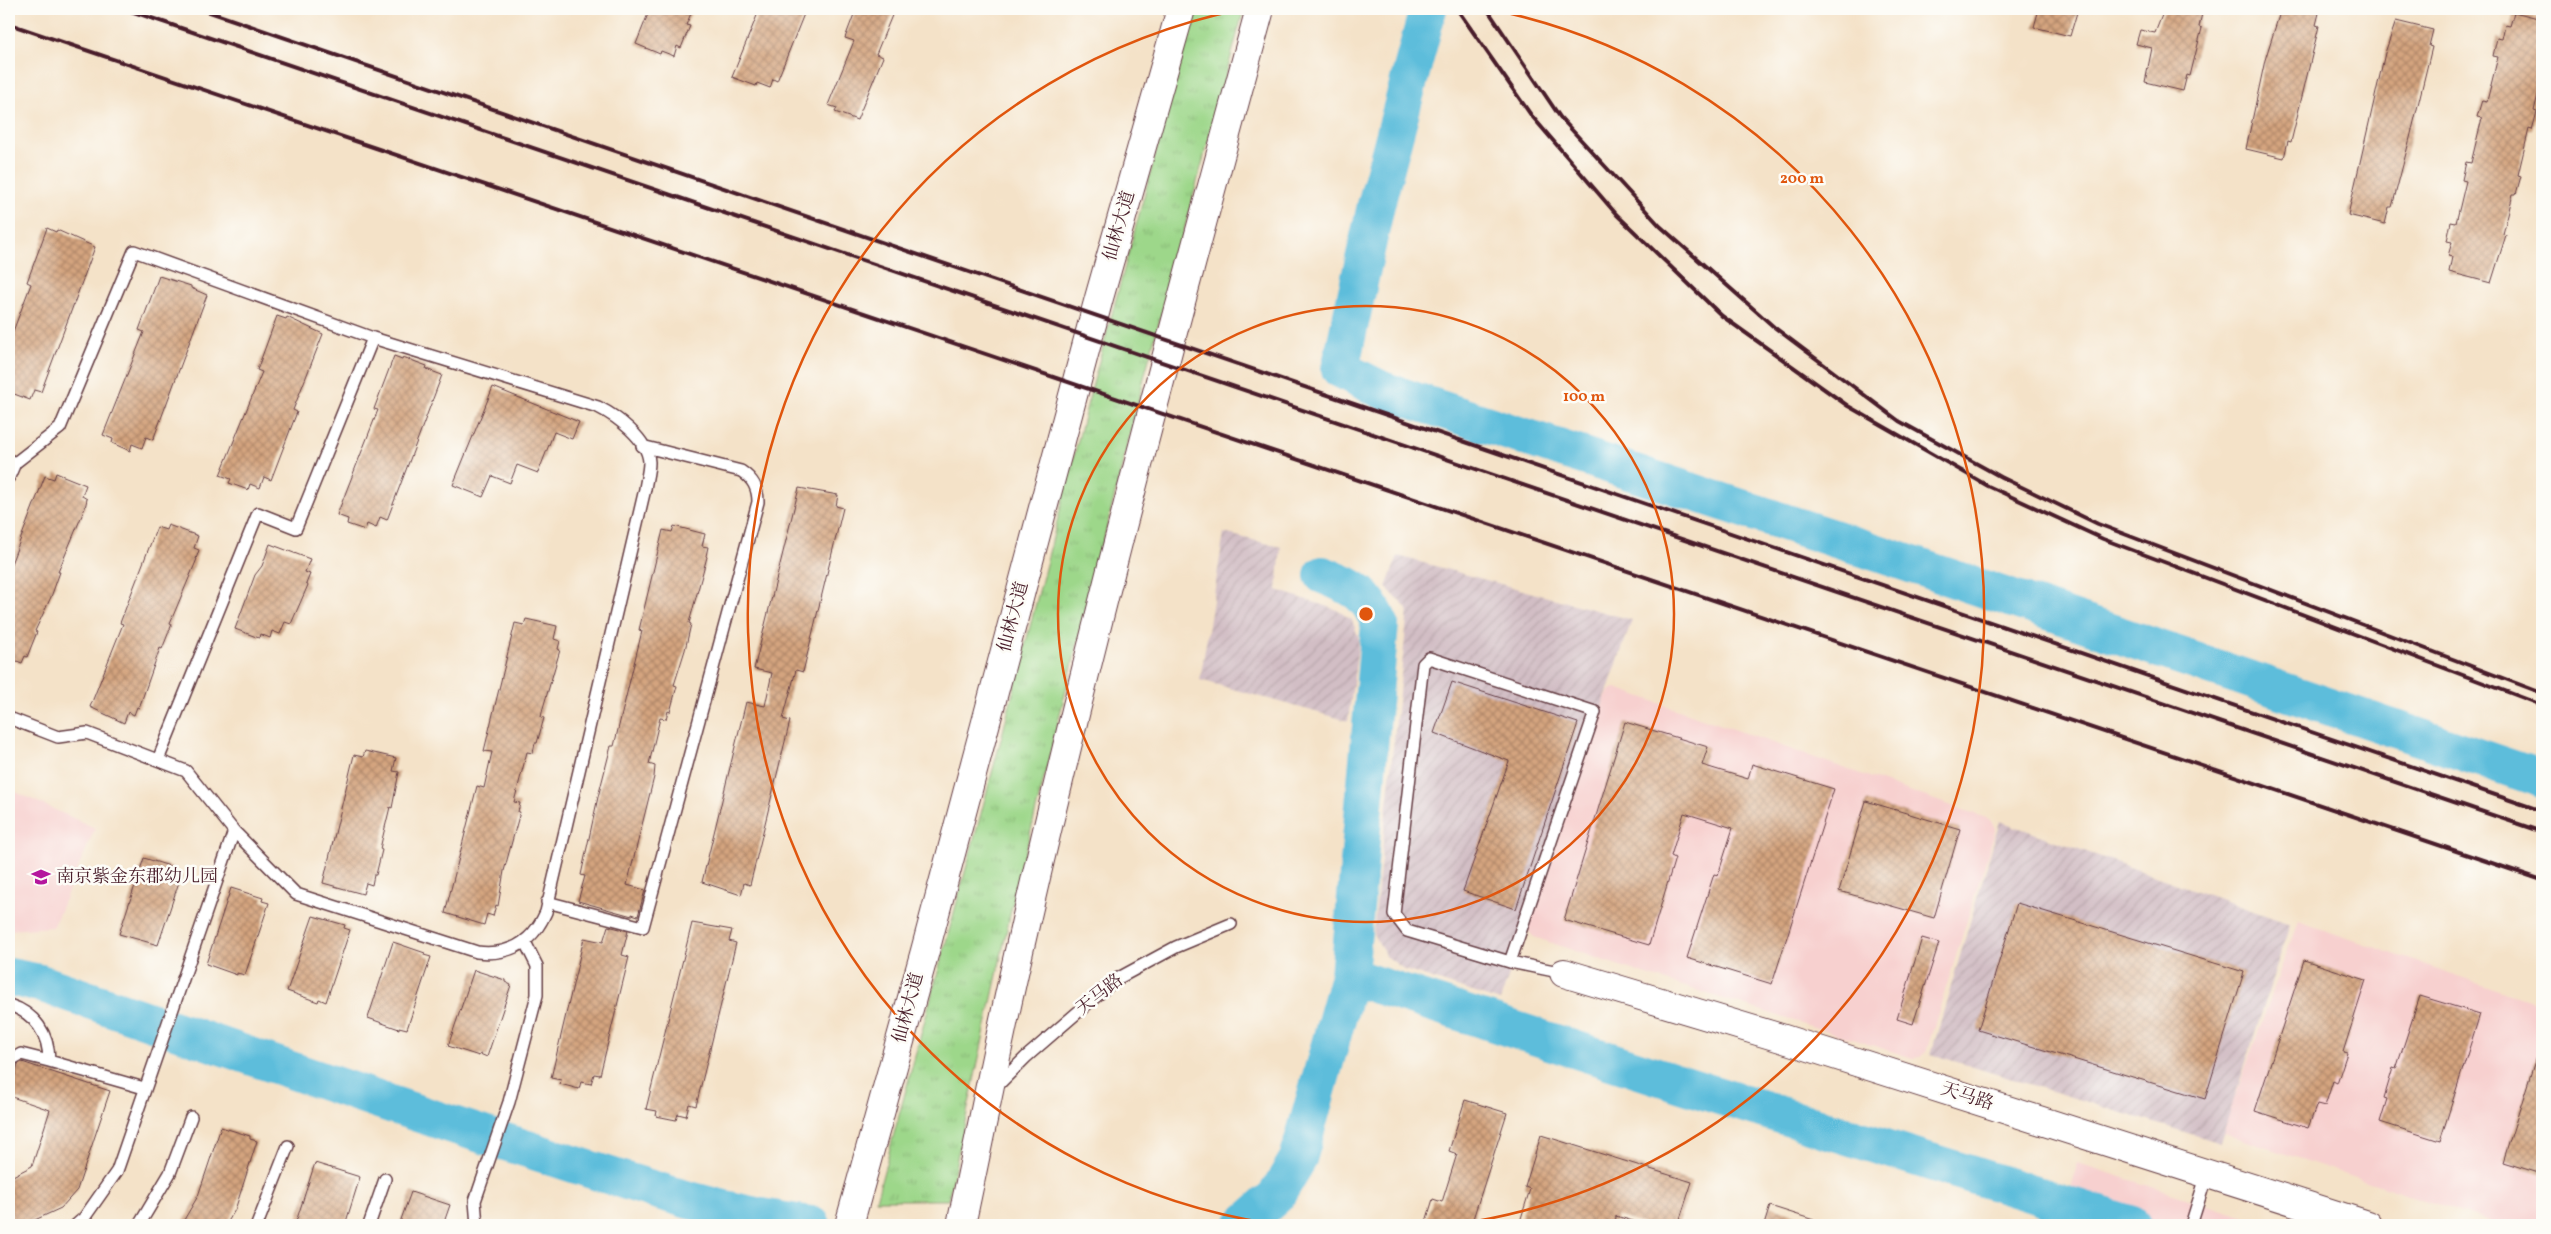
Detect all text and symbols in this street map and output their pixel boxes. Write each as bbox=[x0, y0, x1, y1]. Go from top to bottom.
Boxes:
text: 200 m bbox=[1780, 169, 1824, 190]
street label: 仙林大道 bbox=[1098, 188, 1142, 264]
text: 100 m bbox=[1563, 387, 1606, 408]
street label: 仙林大道 bbox=[993, 579, 1035, 655]
centre of rings bbox=[1357, 605, 1375, 623]
place label: 南京紫金东郡幼儿园 bbox=[56, 865, 218, 890]
school or university icon: 南京紫金东郡幼儿园 bbox=[30, 866, 52, 888]
street label: 天马路 bbox=[1071, 969, 1129, 1021]
street label: 仙林大道 bbox=[888, 970, 930, 1046]
street label: 天马路 bbox=[1937, 1077, 1997, 1117]

